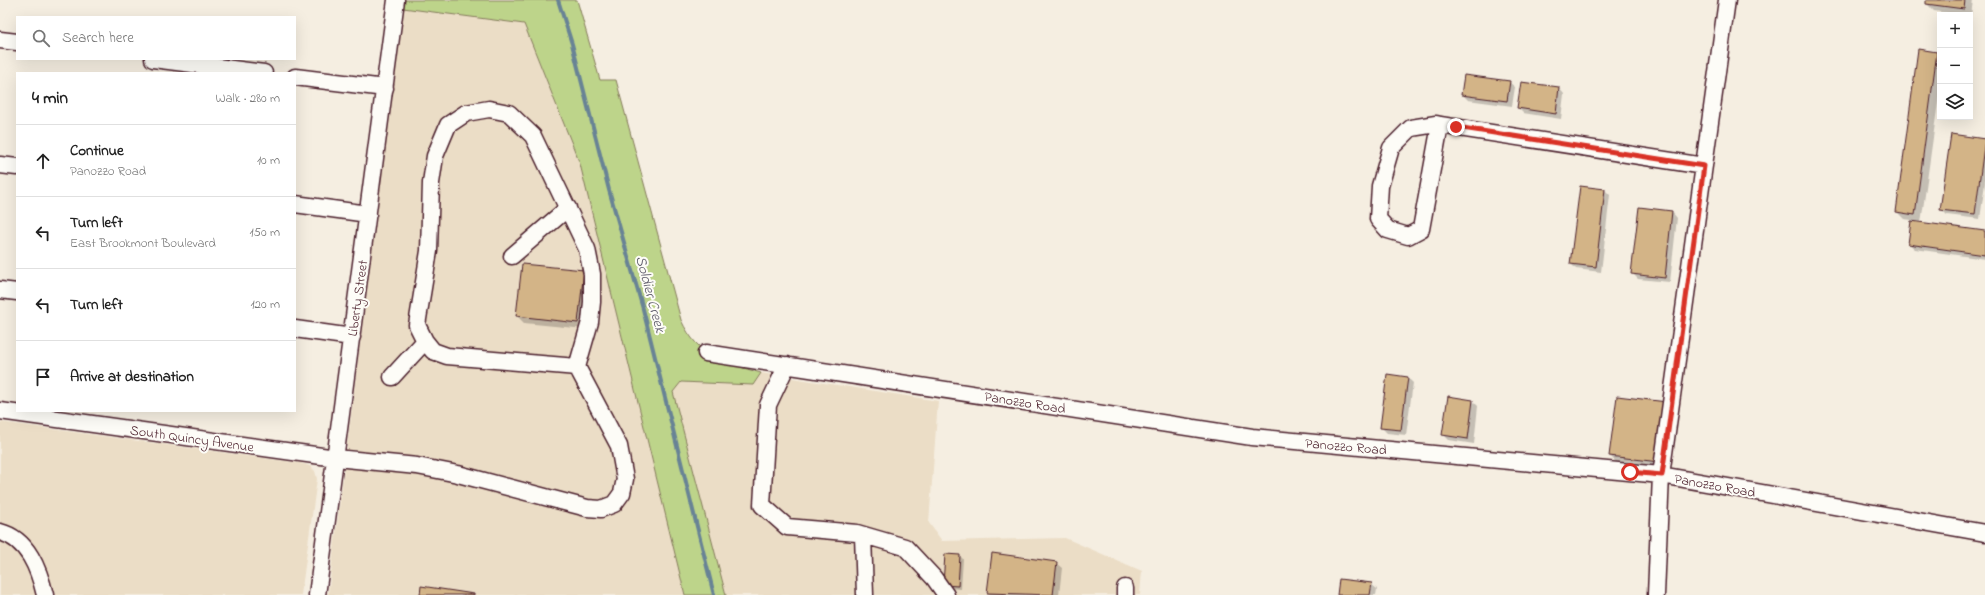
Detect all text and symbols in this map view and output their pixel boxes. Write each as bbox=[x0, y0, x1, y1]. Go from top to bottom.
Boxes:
map controls bbox=[1937, 12, 1973, 120]
button: + bbox=[1937, 12, 1973, 48]
search box bbox=[16, 16, 296, 60]
icon: search bbox=[30, 27, 52, 49]
text: Search here bbox=[62, 27, 134, 49]
button: − bbox=[1937, 48, 1973, 84]
button: layers bbox=[1937, 84, 1973, 120]
text: 4 min bbox=[32, 86, 68, 111]
text: Walk · 280 m bbox=[215, 89, 280, 108]
route end bbox=[1447, 118, 1465, 136]
text: Continue bbox=[70, 140, 124, 162]
icon: ahead bbox=[32, 150, 54, 172]
text: 10 m bbox=[257, 151, 280, 170]
text: Panozzo Road bbox=[70, 162, 146, 181]
text: Turn left bbox=[70, 212, 123, 234]
icon: left bbox=[32, 222, 54, 244]
text: 150 m bbox=[249, 223, 280, 242]
text: East Brookmont Boulevard bbox=[70, 234, 216, 253]
water label: Soldier Creek bbox=[629, 253, 671, 336]
street label: Liberty Street bbox=[343, 258, 375, 338]
icon: left bbox=[32, 294, 54, 316]
text: Turn left bbox=[70, 294, 123, 316]
text: 120 m bbox=[250, 295, 280, 314]
icon: arrive bbox=[32, 366, 54, 388]
text: Arrive at destination bbox=[70, 366, 194, 388]
street label: Panozzo Road bbox=[983, 387, 1067, 420]
street label: South Quincy Avenue bbox=[128, 420, 256, 460]
street label: Panozzo Road bbox=[1304, 433, 1388, 462]
route start bbox=[1621, 463, 1639, 481]
street label: Panozzo Road bbox=[1673, 469, 1757, 504]

